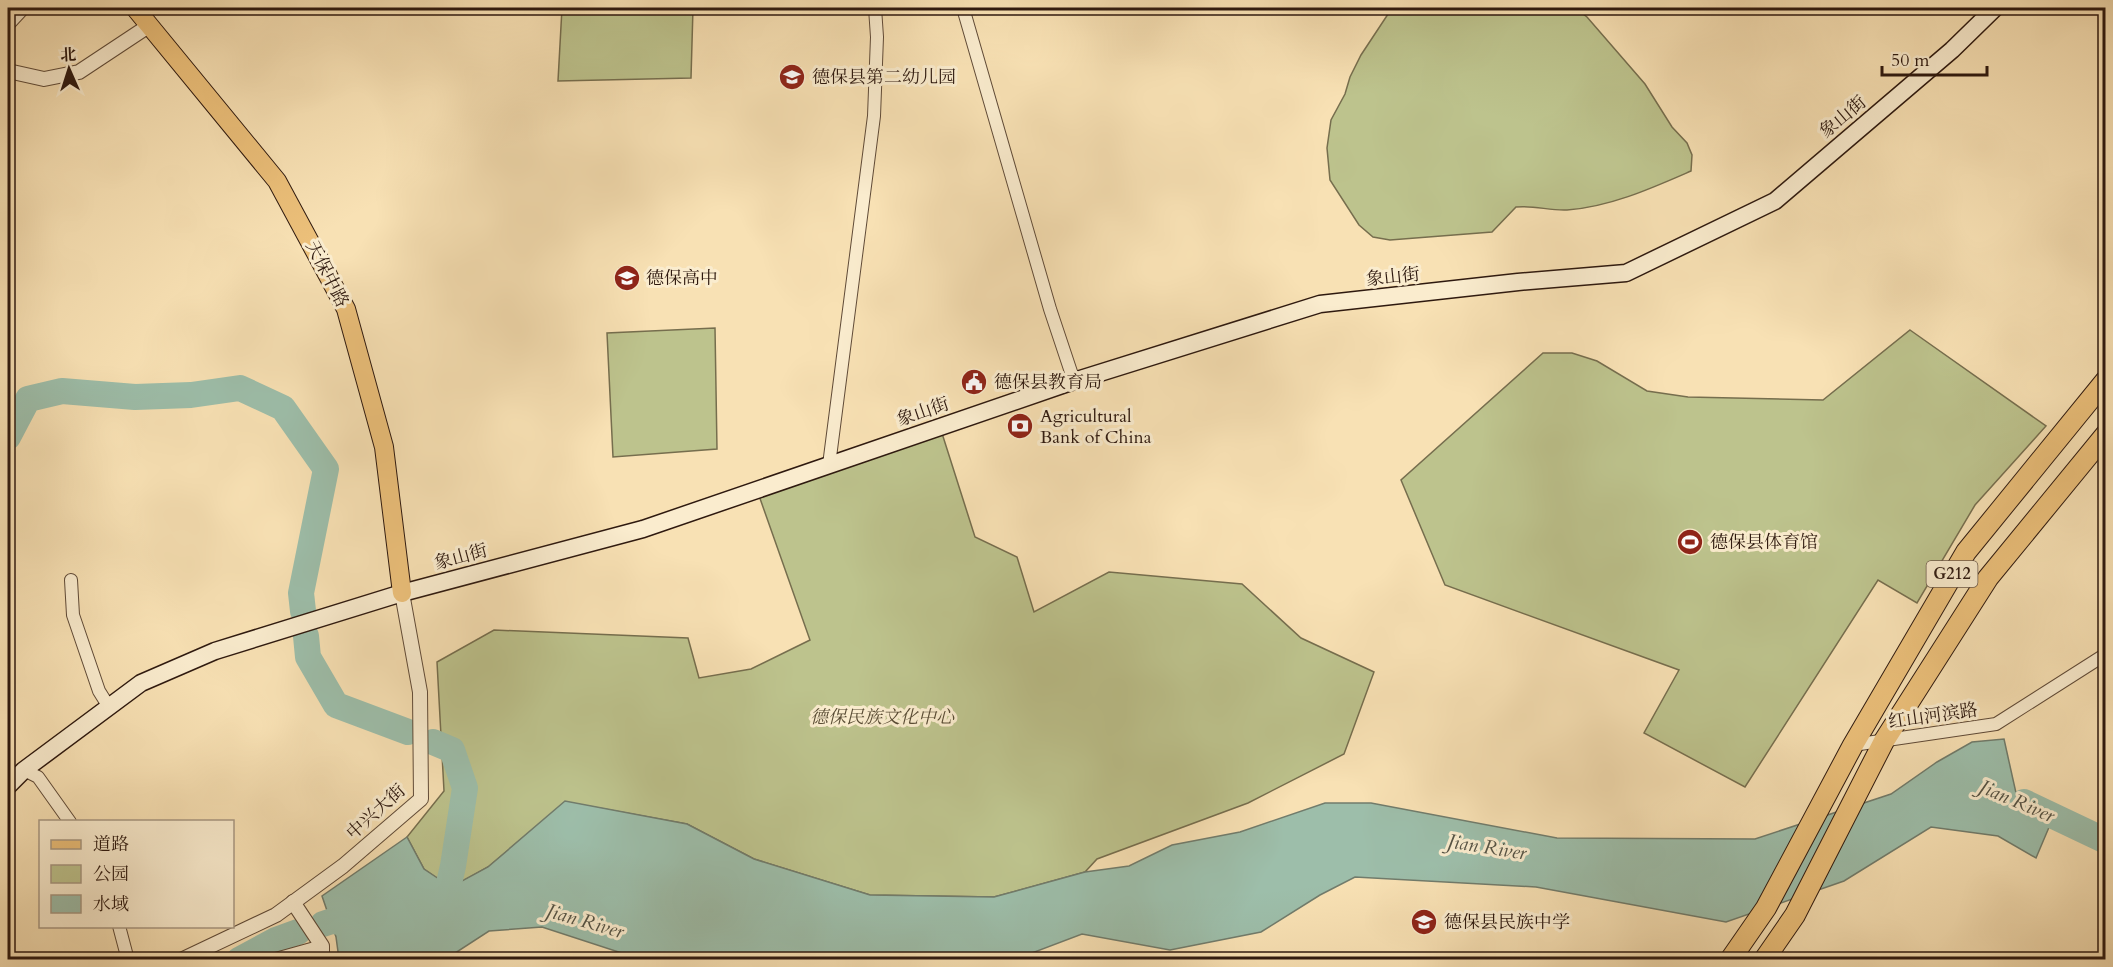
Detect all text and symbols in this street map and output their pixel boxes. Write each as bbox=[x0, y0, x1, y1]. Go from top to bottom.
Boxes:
north arrow bbox=[39, 39, 99, 99]
scale bar bbox=[1882, 39, 1987, 77]
text: 北 bbox=[60, 44, 77, 66]
text: 50 m bbox=[1891, 48, 1930, 73]
school or university icon: 德保县第二幼儿园 bbox=[777, 62, 807, 92]
place label: 德保县第二幼儿园 bbox=[812, 65, 956, 90]
street label: 象山街 bbox=[1814, 90, 1872, 144]
street label: 天保中路 bbox=[300, 236, 354, 312]
street label: 象山街 bbox=[1365, 262, 1421, 292]
school or university icon: 德保高中 bbox=[612, 263, 642, 293]
place label: 德保高中 bbox=[646, 266, 718, 291]
public building icon: 德保县教育局 bbox=[959, 367, 989, 397]
place label: 德保县教育局 bbox=[994, 370, 1102, 395]
street label: 象山街 bbox=[893, 391, 953, 433]
place label: Agricultural Bank of China bbox=[1040, 404, 1152, 450]
bank icon: Agricultural Bank of China bbox=[1005, 411, 1035, 441]
sports icon: 德保县体育馆 bbox=[1675, 527, 1705, 557]
place label: 德保县体育馆 bbox=[1710, 530, 1818, 555]
street label: 象山街 bbox=[432, 538, 490, 576]
road number: G212 bbox=[1926, 561, 1978, 587]
street label: 红山河滨路 bbox=[1887, 697, 1979, 735]
park label: 德保民族文化中心 bbox=[810, 705, 955, 730]
water label: Jian River bbox=[1971, 771, 2060, 830]
street label: 中兴大街 bbox=[341, 779, 411, 845]
legend bbox=[39, 820, 234, 928]
water label: Jian River bbox=[1441, 827, 1530, 867]
text: 道路 bbox=[93, 832, 129, 857]
text: 公园 bbox=[93, 862, 129, 887]
text: 水域 bbox=[93, 892, 129, 917]
water label: Jian River bbox=[538, 896, 628, 945]
school or university icon: 德保县民族中学 bbox=[1409, 907, 1439, 937]
place label: 德保县民族中学 bbox=[1444, 910, 1570, 935]

